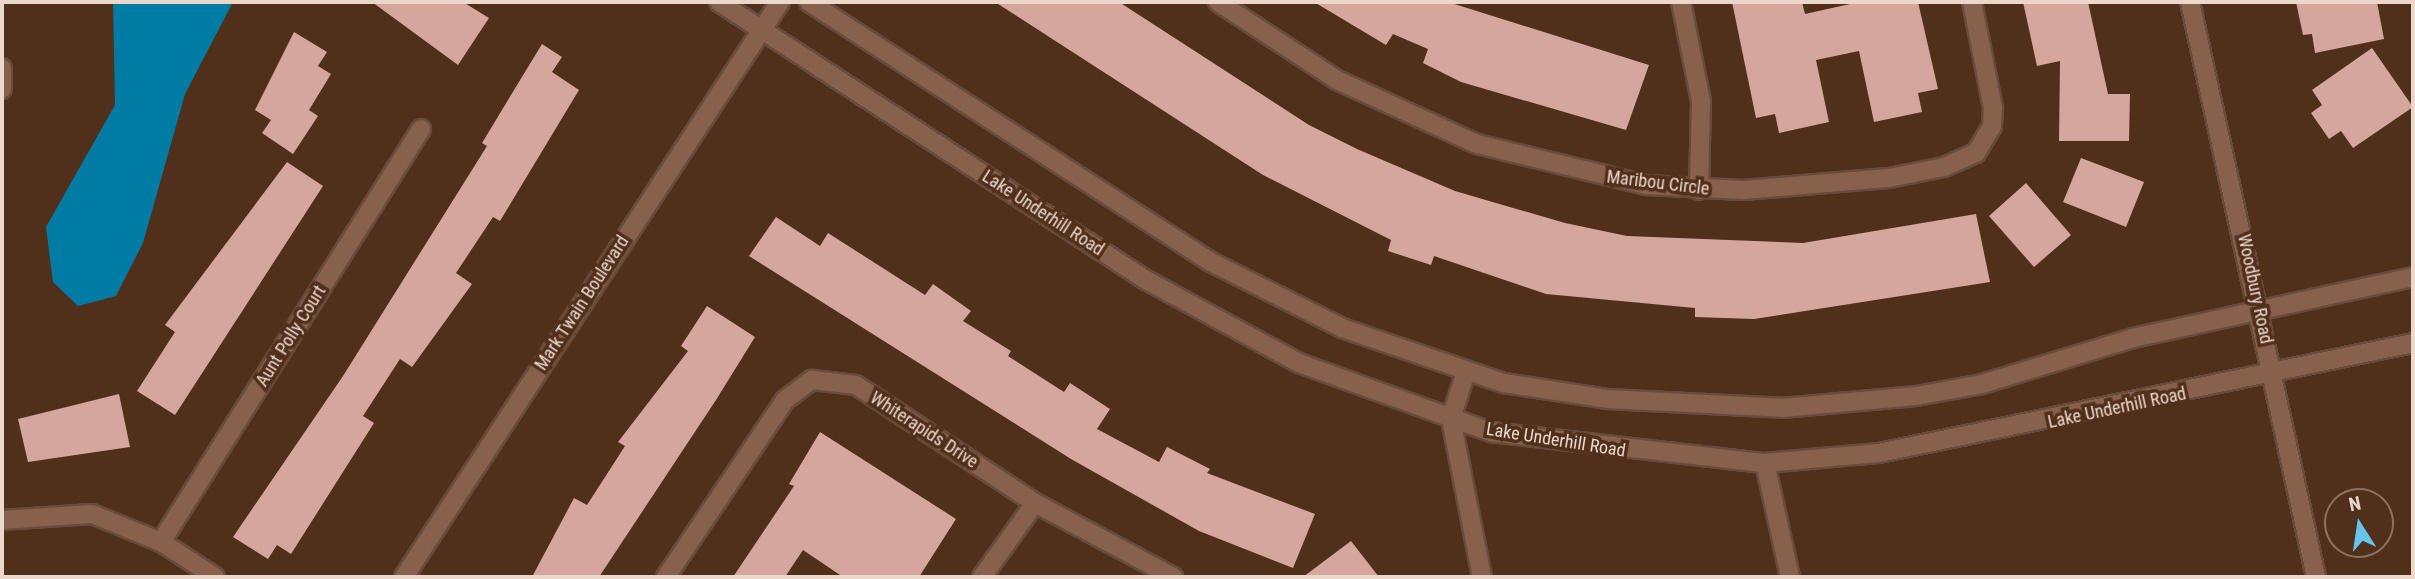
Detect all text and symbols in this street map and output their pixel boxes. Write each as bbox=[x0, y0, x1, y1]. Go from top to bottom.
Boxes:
street label: Lake Underhill Road bbox=[978, 166, 1108, 260]
street label: Maribou Circle bbox=[1606, 166, 1710, 200]
street label: Mark Twain Boulevard bbox=[530, 231, 634, 375]
street label: Woodbury Road bbox=[2233, 232, 2277, 346]
street label: Aunt Polly Court bbox=[251, 281, 331, 391]
street label: Lake Underhill Road bbox=[2046, 383, 2188, 433]
street label: Whiterapids Drive bbox=[866, 387, 982, 473]
street label: Lake Underhill Road bbox=[1485, 418, 1627, 462]
north arrow bbox=[2324, 488, 2394, 558]
text: N bbox=[2347, 491, 2363, 516]

